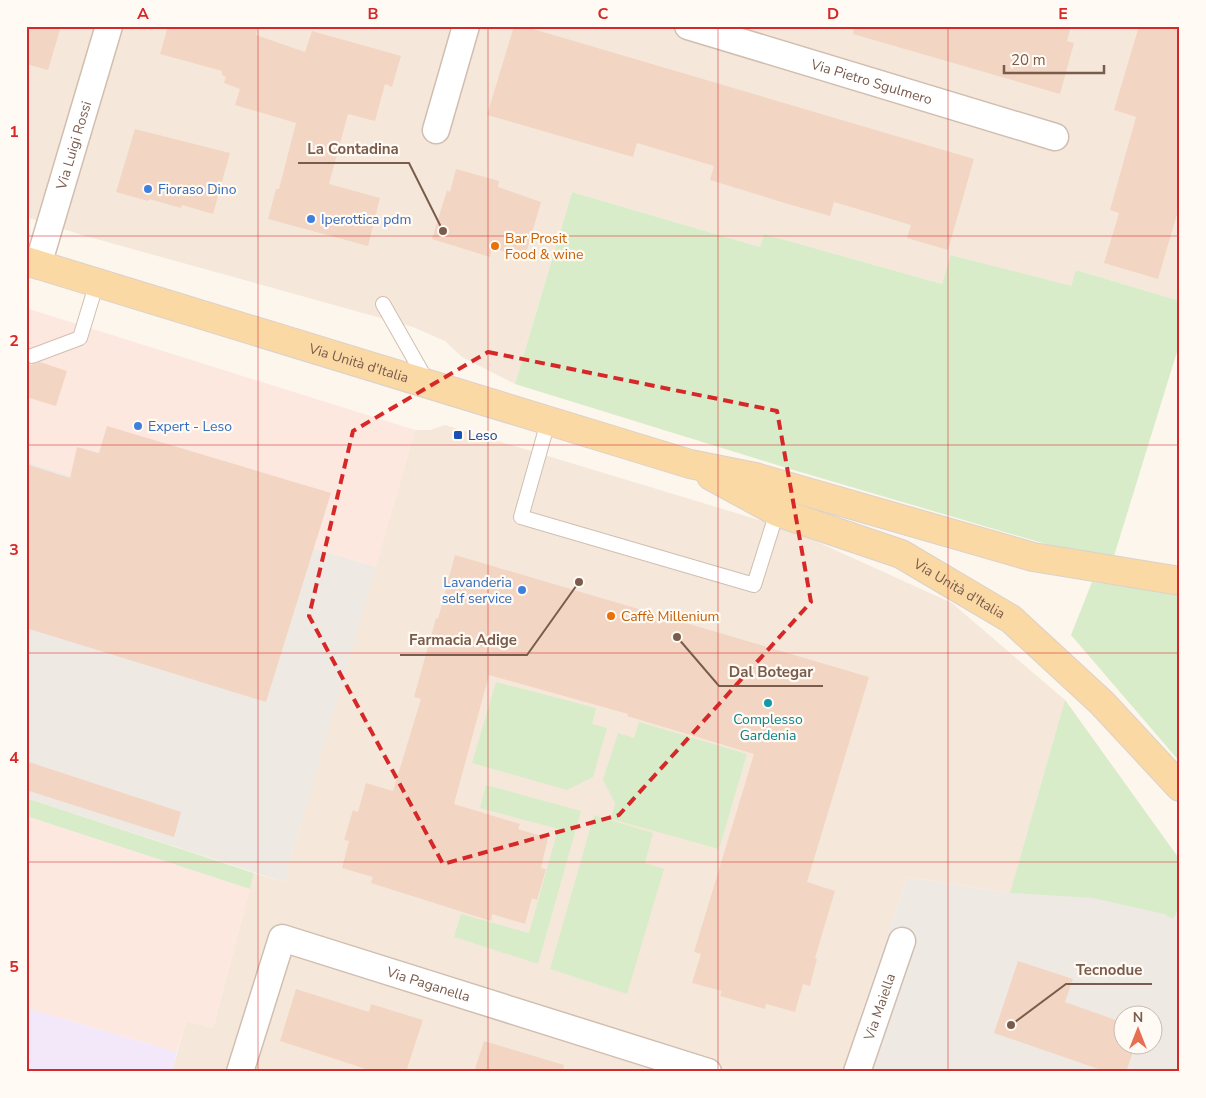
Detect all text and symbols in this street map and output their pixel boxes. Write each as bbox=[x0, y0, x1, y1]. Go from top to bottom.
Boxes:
text: A bbox=[137, 3, 149, 25]
text: B bbox=[367, 3, 379, 25]
text: C bbox=[598, 3, 609, 25]
text: D bbox=[827, 3, 839, 25]
text: E bbox=[1058, 3, 1068, 25]
scale bar bbox=[1004, 42, 1104, 74]
text: 20 m bbox=[1011, 50, 1046, 70]
street label: Via Pietro Sgulmero bbox=[808, 54, 935, 109]
street label: Via Luigi Rossi bbox=[52, 99, 96, 193]
text: 1 bbox=[9, 121, 19, 143]
callout: La Contadina bbox=[298, 133, 409, 163]
text: La Contadina bbox=[307, 139, 399, 159]
place label: Fioraso Dino bbox=[158, 180, 237, 199]
marker: Fioraso Dino bbox=[142, 183, 154, 195]
place label: Iperottica pdm bbox=[321, 210, 411, 229]
marker: Iperottica pdm bbox=[305, 213, 317, 225]
place label: Bar Prosit Food & wine bbox=[505, 229, 583, 264]
marker: Bar Prosit Food & wine bbox=[489, 240, 501, 252]
text: 2 bbox=[9, 330, 19, 352]
street label: Via Unità d'Italia bbox=[306, 339, 411, 387]
place label: Expert - Leso bbox=[148, 417, 232, 436]
marker: Expert - Leso bbox=[132, 420, 144, 432]
place label: Leso bbox=[468, 426, 498, 445]
marker: Leso bbox=[452, 429, 464, 441]
text: 3 bbox=[9, 539, 19, 561]
street label: Via Unità d'Italia bbox=[909, 554, 1009, 623]
place label: Lavanderia self service bbox=[442, 573, 512, 608]
marker: Lavanderia self service bbox=[516, 584, 528, 596]
place label: Caffè Millenium bbox=[621, 607, 719, 626]
marker: Caffè Millenium bbox=[605, 610, 617, 622]
callout: Farmacia Adige bbox=[400, 625, 527, 655]
text: Farmacia Adige bbox=[409, 630, 517, 650]
callout: Dal Botegar bbox=[719, 656, 823, 686]
text: Dal Botegar bbox=[729, 662, 813, 682]
marker: Complesso Gardenia bbox=[762, 697, 774, 709]
place label: Complesso Gardenia bbox=[733, 710, 803, 745]
text: 4 bbox=[9, 747, 19, 769]
callout: Tecnodue bbox=[1066, 954, 1152, 984]
text: 5 bbox=[9, 956, 19, 978]
text: Tecnodue bbox=[1076, 960, 1142, 980]
street label: Via Paganella bbox=[383, 962, 473, 1007]
street label: Via Maiella bbox=[859, 971, 900, 1044]
north arrow bbox=[1114, 1006, 1164, 1056]
text: N bbox=[1133, 1008, 1143, 1027]

